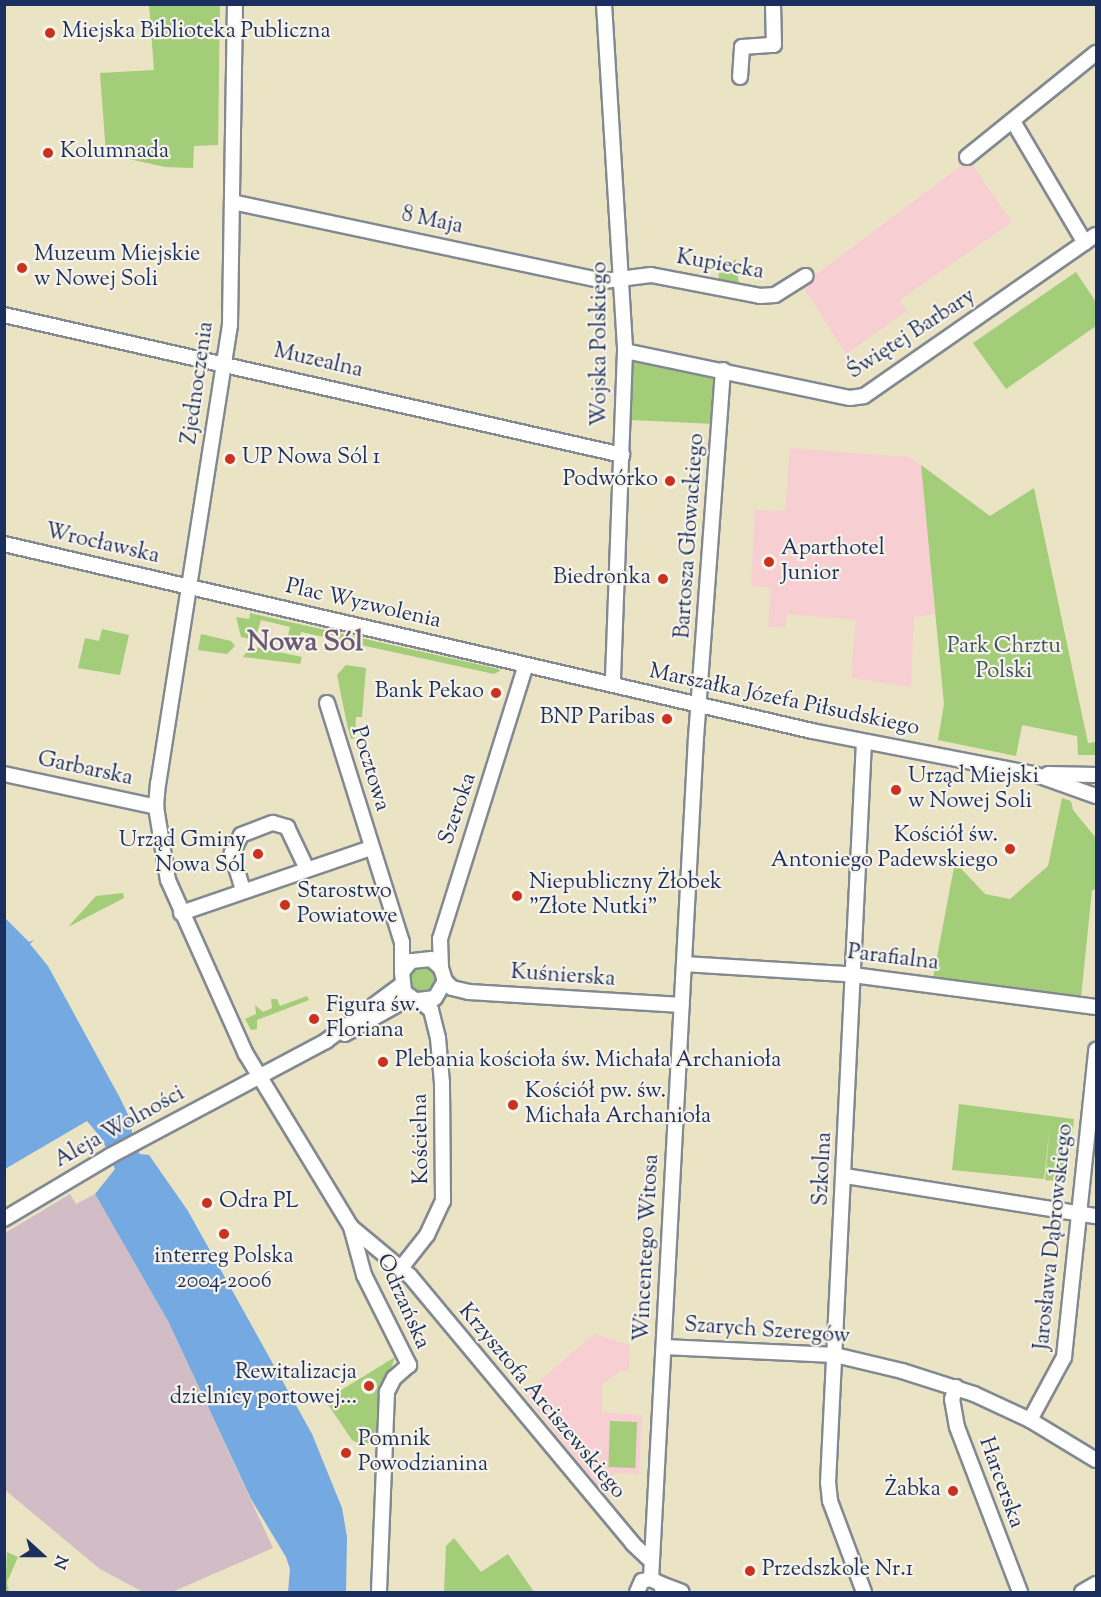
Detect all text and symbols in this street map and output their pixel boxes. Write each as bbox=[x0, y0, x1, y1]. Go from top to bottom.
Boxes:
place label: Miejska Biblioteka Publiczna bbox=[62, 20, 331, 46]
marker: Miejska Biblioteka Publiczna bbox=[43, 26, 57, 40]
place label: Kolumnada bbox=[60, 140, 169, 166]
marker: Kolumnada bbox=[41, 146, 55, 160]
street label: 8 Maja bbox=[399, 203, 465, 241]
place label: Muzeum Miejskie w Nowej Soli bbox=[34, 242, 200, 294]
street label: Kupiecka bbox=[674, 245, 766, 287]
marker: Muzeum Miejskie w Nowej Soli bbox=[15, 261, 29, 275]
street label: Wojska Polskiego bbox=[588, 262, 614, 426]
street label: Świętej Barbary bbox=[843, 284, 981, 386]
street label: Zjednoczenia bbox=[177, 320, 221, 446]
street label: Muzealna bbox=[271, 339, 365, 385]
street label: Bartosza Głowackiego bbox=[671, 432, 711, 640]
place label: UP Nowa Sól 1 bbox=[242, 446, 380, 472]
marker: UP Nowa Sól 1 bbox=[223, 452, 237, 466]
place label: Podwórko bbox=[563, 468, 658, 494]
marker: Podwórko bbox=[663, 474, 677, 488]
street label: Wrocławska bbox=[42, 519, 162, 571]
place label: Aparthotel Junior bbox=[781, 536, 885, 588]
marker: Aparthotel Junior bbox=[762, 555, 776, 569]
place label: Biedronka bbox=[553, 566, 651, 592]
marker: Biedronka bbox=[656, 572, 670, 586]
street label: Plac Wyzwolenia bbox=[283, 574, 443, 636]
district label: Nowa Sól bbox=[247, 626, 363, 660]
park label: Park Chrztu Polski bbox=[947, 634, 1061, 686]
street label: Marszałka Józefa Piłsudskiego bbox=[646, 659, 922, 743]
place label: Bank Pekao bbox=[375, 680, 484, 706]
marker: Bank Pekao bbox=[489, 686, 503, 700]
place label: BNP Paribas bbox=[540, 706, 655, 732]
marker: BNP Paribas bbox=[660, 712, 674, 726]
street label: Pocztowa bbox=[344, 723, 394, 815]
street label: Garbarska bbox=[35, 747, 135, 793]
place label: Urząd Miejski w Nowej Soli bbox=[908, 764, 1039, 816]
street label: Szeroka bbox=[434, 770, 484, 848]
marker: Urząd Miejski w Nowej Soli bbox=[889, 783, 903, 797]
place label: Kościół św. Antoniego Padewskiego bbox=[771, 823, 998, 874]
place label: Urząd Gminy Nowa Sól bbox=[119, 828, 246, 879]
marker: Kościół św. Antoniego Padewskiego bbox=[1003, 842, 1017, 856]
marker: Urząd Gminy Nowa Sól bbox=[251, 847, 265, 861]
place label: Niepubliczny Żłobek "Złote Nutki" bbox=[529, 870, 722, 921]
place label: Starostwo Powiatowe bbox=[297, 879, 397, 930]
marker: Niepubliczny Żłobek "Złote Nutki" bbox=[510, 889, 524, 903]
marker: Starostwo Powiatowe bbox=[278, 898, 292, 912]
street label: Parafialna bbox=[846, 940, 940, 978]
street label: Kuśnierska bbox=[510, 960, 616, 994]
place label: Figura św. Floriana bbox=[326, 993, 420, 1044]
marker: Figura św. Floriana bbox=[307, 1012, 321, 1026]
place label: Plebania kościoła św. Michała Archanioła bbox=[395, 1049, 781, 1075]
marker: Plebania kościoła św. Michała Archanioła bbox=[376, 1055, 390, 1069]
place label: Kościół pw. św. Michała Archanioła bbox=[525, 1079, 711, 1130]
street label: Aleja Wolności bbox=[50, 1081, 190, 1175]
street label: Kościelna bbox=[408, 1093, 436, 1185]
marker: Kościół pw. św. Michała Archanioła bbox=[506, 1098, 520, 1112]
street label: Jarosława Dąbrowskiego bbox=[1030, 1122, 1080, 1352]
street label: Szkolna bbox=[809, 1131, 839, 1207]
street label: Wincentego Witosa bbox=[630, 1153, 666, 1343]
place label: Odra PL bbox=[219, 1190, 299, 1216]
marker: Odra PL bbox=[200, 1196, 214, 1210]
marker: interreg Polska 2004-2006 bbox=[217, 1227, 231, 1241]
place label: interreg Polska 2004-2006 bbox=[154, 1244, 294, 1296]
street label: Odrzańska bbox=[369, 1250, 435, 1354]
street label: Krzysztofa Arciszewskiego bbox=[452, 1299, 630, 1505]
street label: Szarych Szeregów bbox=[683, 1313, 851, 1351]
place label: Rewitalizacja dzielnicy portowej... bbox=[170, 1360, 357, 1412]
marker: Rewitalizacja dzielnicy portowej... bbox=[362, 1379, 376, 1393]
place label: Pomnik Powodzianina bbox=[358, 1427, 488, 1478]
street label: Harcerska bbox=[971, 1434, 1029, 1532]
marker: Pomnik Powodzianina bbox=[339, 1446, 353, 1460]
place label: Żabka bbox=[885, 1478, 941, 1504]
marker: Żabka bbox=[946, 1484, 960, 1498]
north arrow bbox=[12, 1525, 72, 1585]
text: N bbox=[46, 1552, 72, 1572]
place label: Przedszkole Nr.1 bbox=[762, 1558, 913, 1584]
marker: Przedszkole Nr.1 bbox=[743, 1564, 757, 1578]

